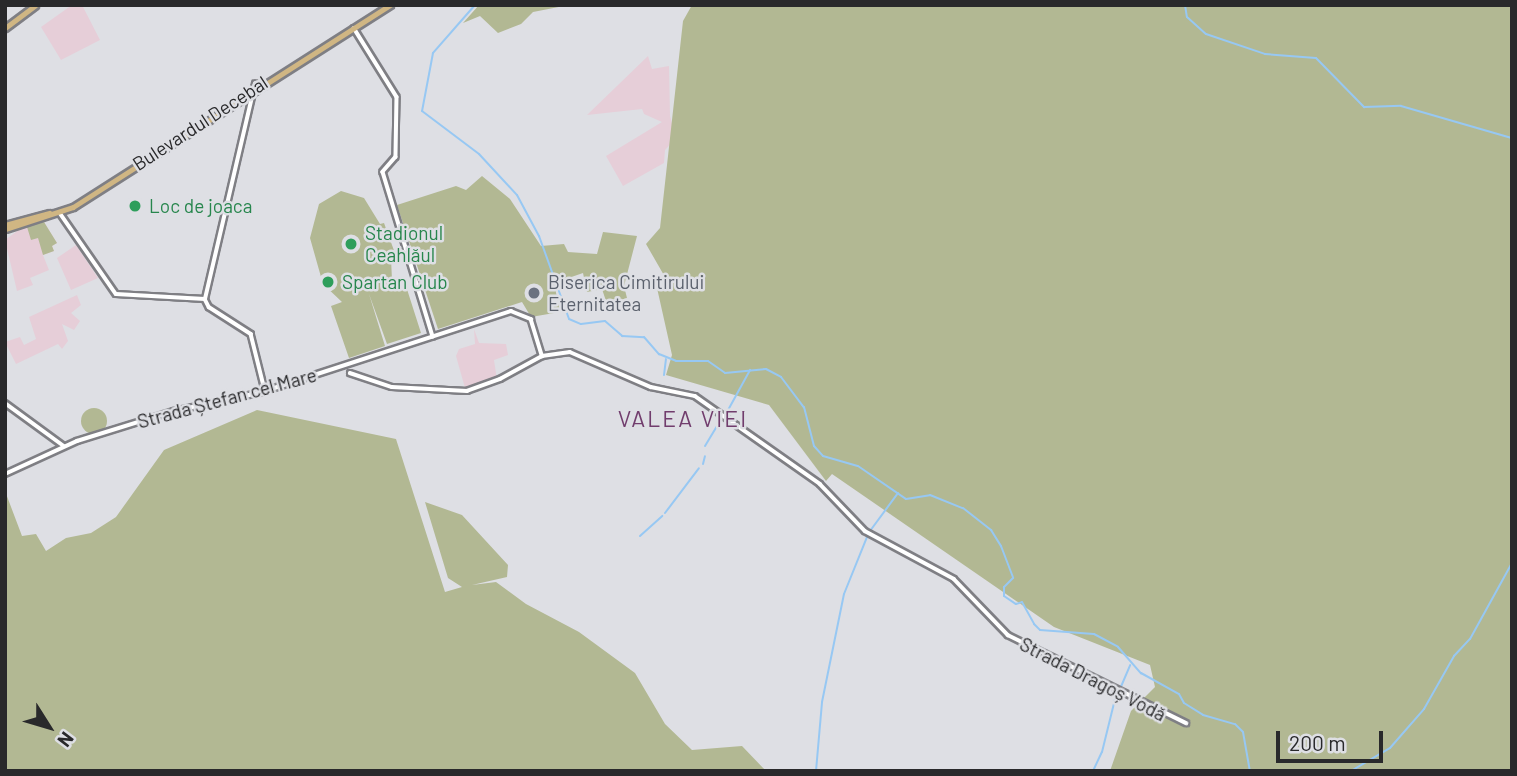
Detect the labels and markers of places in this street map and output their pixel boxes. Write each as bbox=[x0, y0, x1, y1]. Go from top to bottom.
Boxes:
place label: Loc de joaca bbox=[149, 195, 252, 217]
marker: Loc de joaca bbox=[127, 198, 143, 214]
place label: Stadionul Ceahlăul bbox=[365, 222, 443, 266]
marker: Stadionul Ceahlăul bbox=[343, 236, 359, 252]
place label: Spartan Club bbox=[342, 271, 448, 293]
place label: Biserica Cimitirului Eternitatea bbox=[548, 271, 704, 315]
marker: Spartan Club bbox=[320, 274, 336, 290]
marker: Biserica Cimitirului Eternitatea bbox=[526, 285, 542, 301]

